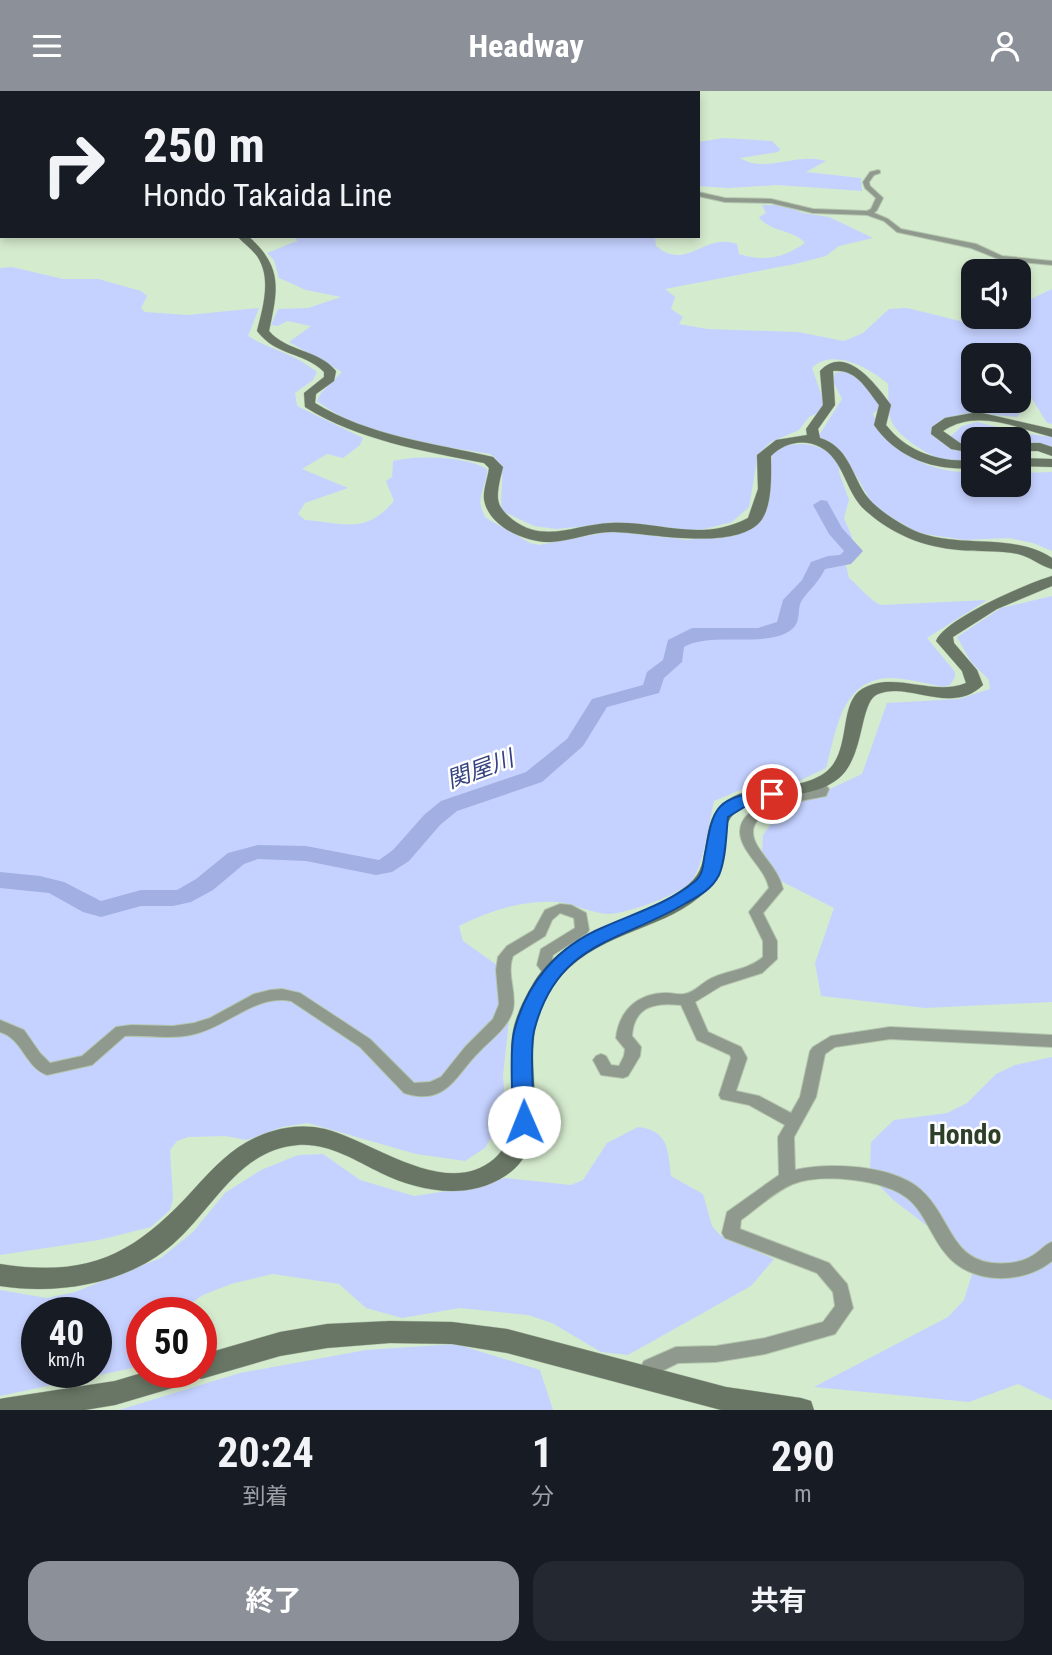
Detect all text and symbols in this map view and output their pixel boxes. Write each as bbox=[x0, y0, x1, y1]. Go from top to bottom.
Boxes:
icon: menu bbox=[28, 27, 66, 65]
text: Headway bbox=[468, 27, 584, 65]
icon: person bbox=[986, 27, 1024, 65]
text: 250 m bbox=[143, 117, 265, 174]
icon: right bbox=[28, 119, 119, 210]
text: Hondo Takaida Line bbox=[143, 176, 392, 214]
map controls bbox=[961, 259, 1031, 497]
button: sound bbox=[961, 259, 1031, 329]
button: search bbox=[961, 343, 1031, 413]
button: layers bbox=[961, 427, 1031, 497]
water label: 関屋川 bbox=[443, 744, 520, 794]
pin bbox=[742, 764, 802, 824]
icon: arrive bbox=[753, 775, 791, 813]
position arrow bbox=[487, 1085, 561, 1159]
district label: Hondo bbox=[929, 1118, 1001, 1151]
speed limit sign: 50 bbox=[126, 1297, 217, 1388]
text: 40 bbox=[49, 1313, 84, 1354]
text: km/h bbox=[48, 1349, 85, 1370]
text: 20:24 bbox=[217, 1428, 314, 1477]
text: 1 bbox=[532, 1428, 553, 1477]
text: 290 bbox=[771, 1432, 835, 1481]
text: m bbox=[794, 1481, 812, 1508]
text: 到着 bbox=[242, 1483, 288, 1510]
text: 分 bbox=[531, 1483, 554, 1510]
button: 終了 bbox=[28, 1561, 519, 1641]
button: 共有 bbox=[533, 1561, 1024, 1641]

